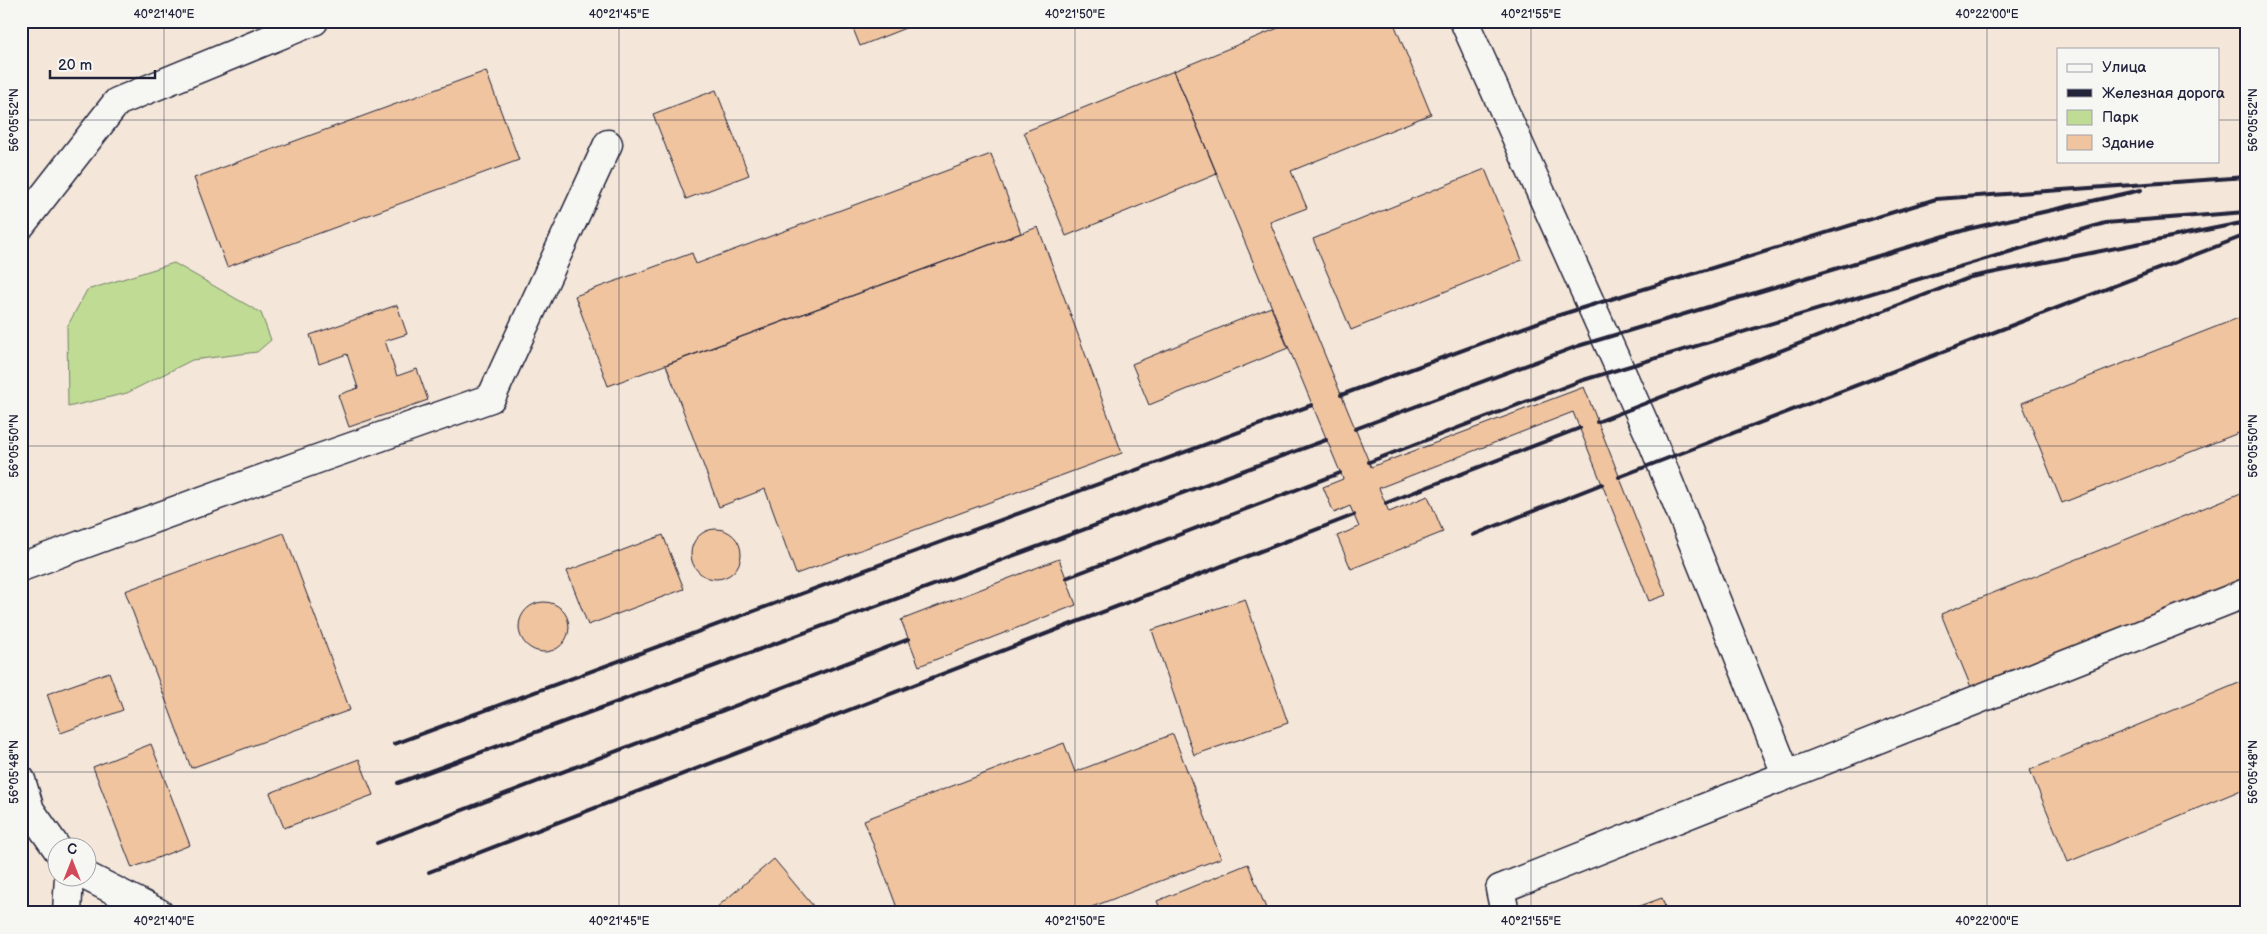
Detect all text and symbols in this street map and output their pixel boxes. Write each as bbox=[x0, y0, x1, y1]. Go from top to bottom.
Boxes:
text: 40°21'40"E bbox=[134, 7, 195, 22]
text: 40°21'45"E bbox=[589, 7, 649, 22]
text: 40°21'50"E bbox=[1045, 7, 1105, 22]
text: 40°21'55"E bbox=[1501, 7, 1561, 22]
text: 40°22'00"E bbox=[1955, 7, 2019, 22]
scale bar bbox=[50, 48, 155, 80]
legend bbox=[2057, 48, 2220, 162]
text: 20 m bbox=[58, 56, 92, 75]
text: Улица bbox=[2102, 58, 2147, 77]
text: Железная дорога bbox=[2102, 84, 2225, 103]
text: 56°05'52"N bbox=[7, 88, 22, 152]
text: 56°05'52"N bbox=[2246, 88, 2261, 152]
text: Парк bbox=[2102, 108, 2139, 127]
text: Здание bbox=[2102, 134, 2154, 153]
text: 56°05'50"N bbox=[7, 414, 22, 478]
text: 56°05'50"N bbox=[2246, 414, 2261, 478]
text: 56°05'48"N bbox=[7, 740, 22, 804]
text: 56°05'48"N bbox=[2246, 740, 2261, 804]
north arrow bbox=[48, 836, 98, 886]
text: С bbox=[67, 841, 77, 858]
text: 40°21'40"E bbox=[134, 914, 195, 929]
text: 40°21'45"E bbox=[589, 914, 649, 929]
text: 40°21'50"E bbox=[1045, 914, 1105, 929]
text: 40°21'55"E bbox=[1501, 914, 1561, 929]
text: 40°22'00"E bbox=[1955, 914, 2019, 929]

